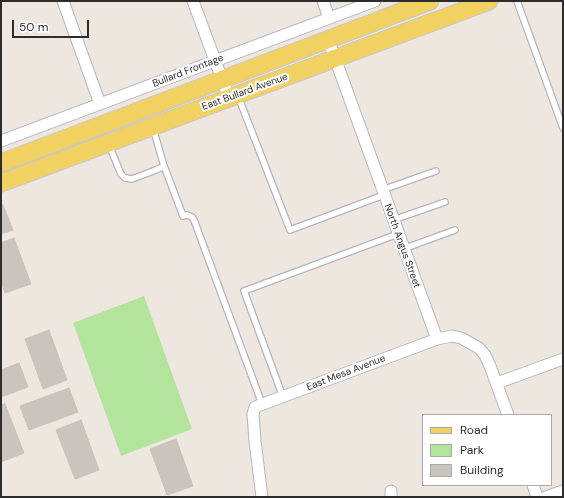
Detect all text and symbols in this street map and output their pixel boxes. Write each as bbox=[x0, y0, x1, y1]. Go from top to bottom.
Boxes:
scale bar bbox=[14, 12, 91, 38]
text: 50 m bbox=[19, 19, 48, 35]
street label: Bullard Frontage bbox=[151, 52, 225, 90]
street label: East Bullard Avenue bbox=[200, 71, 290, 113]
street label: North Angus Street bbox=[381, 202, 423, 290]
street label: East Mesa Avenue bbox=[305, 352, 387, 394]
legend bbox=[422, 414, 552, 486]
text: Road bbox=[460, 422, 488, 438]
text: Park bbox=[460, 442, 484, 458]
text: Building bbox=[460, 462, 504, 478]

